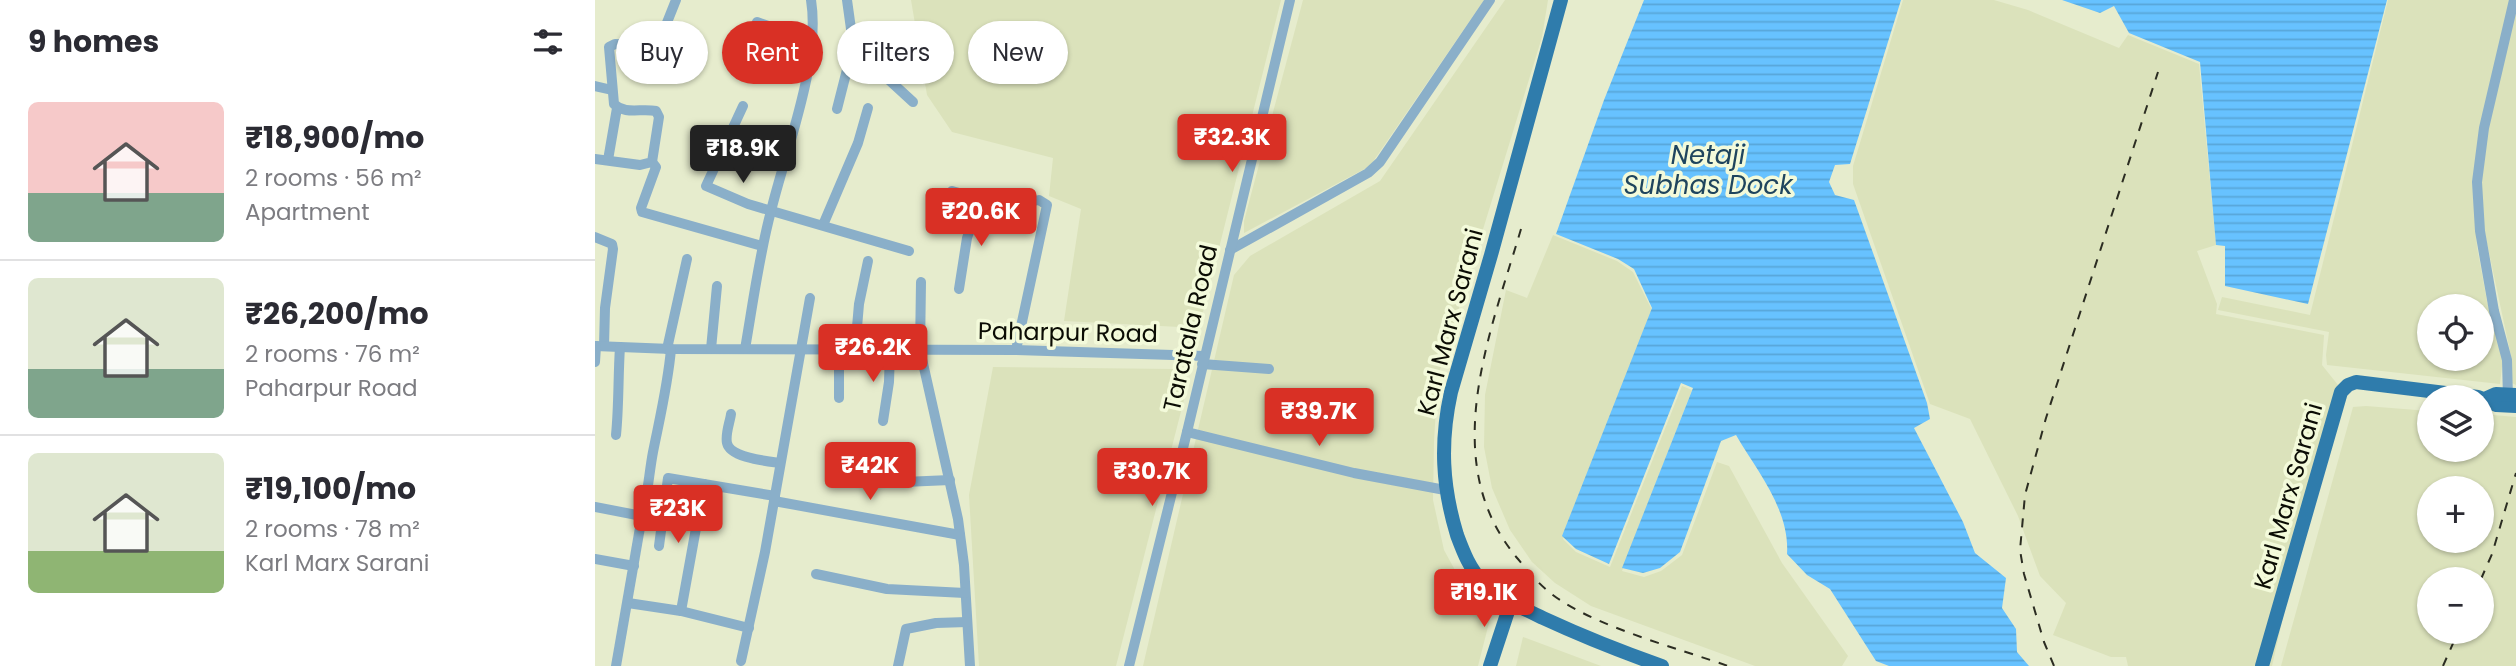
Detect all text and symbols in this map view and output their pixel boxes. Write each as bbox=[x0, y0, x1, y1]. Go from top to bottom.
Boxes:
text: 9 homes bbox=[28, 20, 159, 63]
chip: Buy bbox=[616, 21, 708, 84]
chip: Rent bbox=[722, 21, 823, 84]
chip: Filters bbox=[837, 21, 954, 84]
chip: New bbox=[968, 21, 1068, 84]
icon: filters bbox=[529, 23, 567, 61]
pin: ₹32.3K bbox=[1175, 114, 1289, 174]
text: ₹18,900/mo bbox=[245, 116, 424, 159]
text: ₹32.3K bbox=[1193, 121, 1271, 153]
pin: ₹18.9K bbox=[686, 125, 800, 185]
icon: home bbox=[84, 130, 168, 214]
text: ₹18.9K bbox=[706, 132, 780, 164]
water label: Netaji Subhas Dock bbox=[1623, 137, 1794, 203]
text: 2 rooms · 56 m² bbox=[245, 162, 422, 194]
pin: ₹20.6K bbox=[924, 188, 1038, 248]
text: ₹20.6K bbox=[941, 195, 1021, 227]
text: Apartment bbox=[245, 196, 370, 228]
street label: Karl Marx Sarani bbox=[1409, 225, 1491, 419]
street label: Taratala Road bbox=[1155, 241, 1225, 415]
text: ₹26,200/mo bbox=[245, 292, 429, 335]
map controls bbox=[2417, 294, 2494, 644]
button: locate bbox=[2417, 294, 2494, 371]
icon: home bbox=[84, 306, 168, 390]
street label: Paharpur Road bbox=[978, 314, 1158, 350]
pin: ₹26.2K bbox=[816, 324, 930, 384]
text: ₹26.2K bbox=[834, 331, 912, 363]
text: 2 rooms · 76 m² bbox=[245, 338, 420, 370]
text: Paharpur Road bbox=[245, 372, 418, 404]
button: layers bbox=[2417, 385, 2494, 462]
pin: ₹39.7K bbox=[1262, 388, 1376, 448]
text: ₹39.7K bbox=[1281, 395, 1357, 427]
street label: Karl Marx Sarani bbox=[2246, 399, 2330, 593]
pin: ₹42K bbox=[829, 442, 911, 502]
pin: ₹30.7K bbox=[1095, 448, 1209, 508]
text: ₹42K bbox=[841, 449, 899, 481]
text: ₹30.7K bbox=[1113, 455, 1191, 487]
text: ₹19,100/mo bbox=[245, 467, 416, 510]
button: + bbox=[2417, 476, 2494, 553]
icon: home bbox=[84, 481, 168, 565]
pin: ₹23K bbox=[637, 486, 719, 545]
text: ₹23K bbox=[650, 492, 706, 524]
text: 2 rooms · 78 m² bbox=[245, 513, 420, 545]
text: Karl Marx Sarani bbox=[245, 547, 429, 579]
button: − bbox=[2417, 567, 2494, 644]
pin: ₹19.1K bbox=[1427, 570, 1541, 629]
text: ₹19.1K bbox=[1450, 576, 1518, 608]

